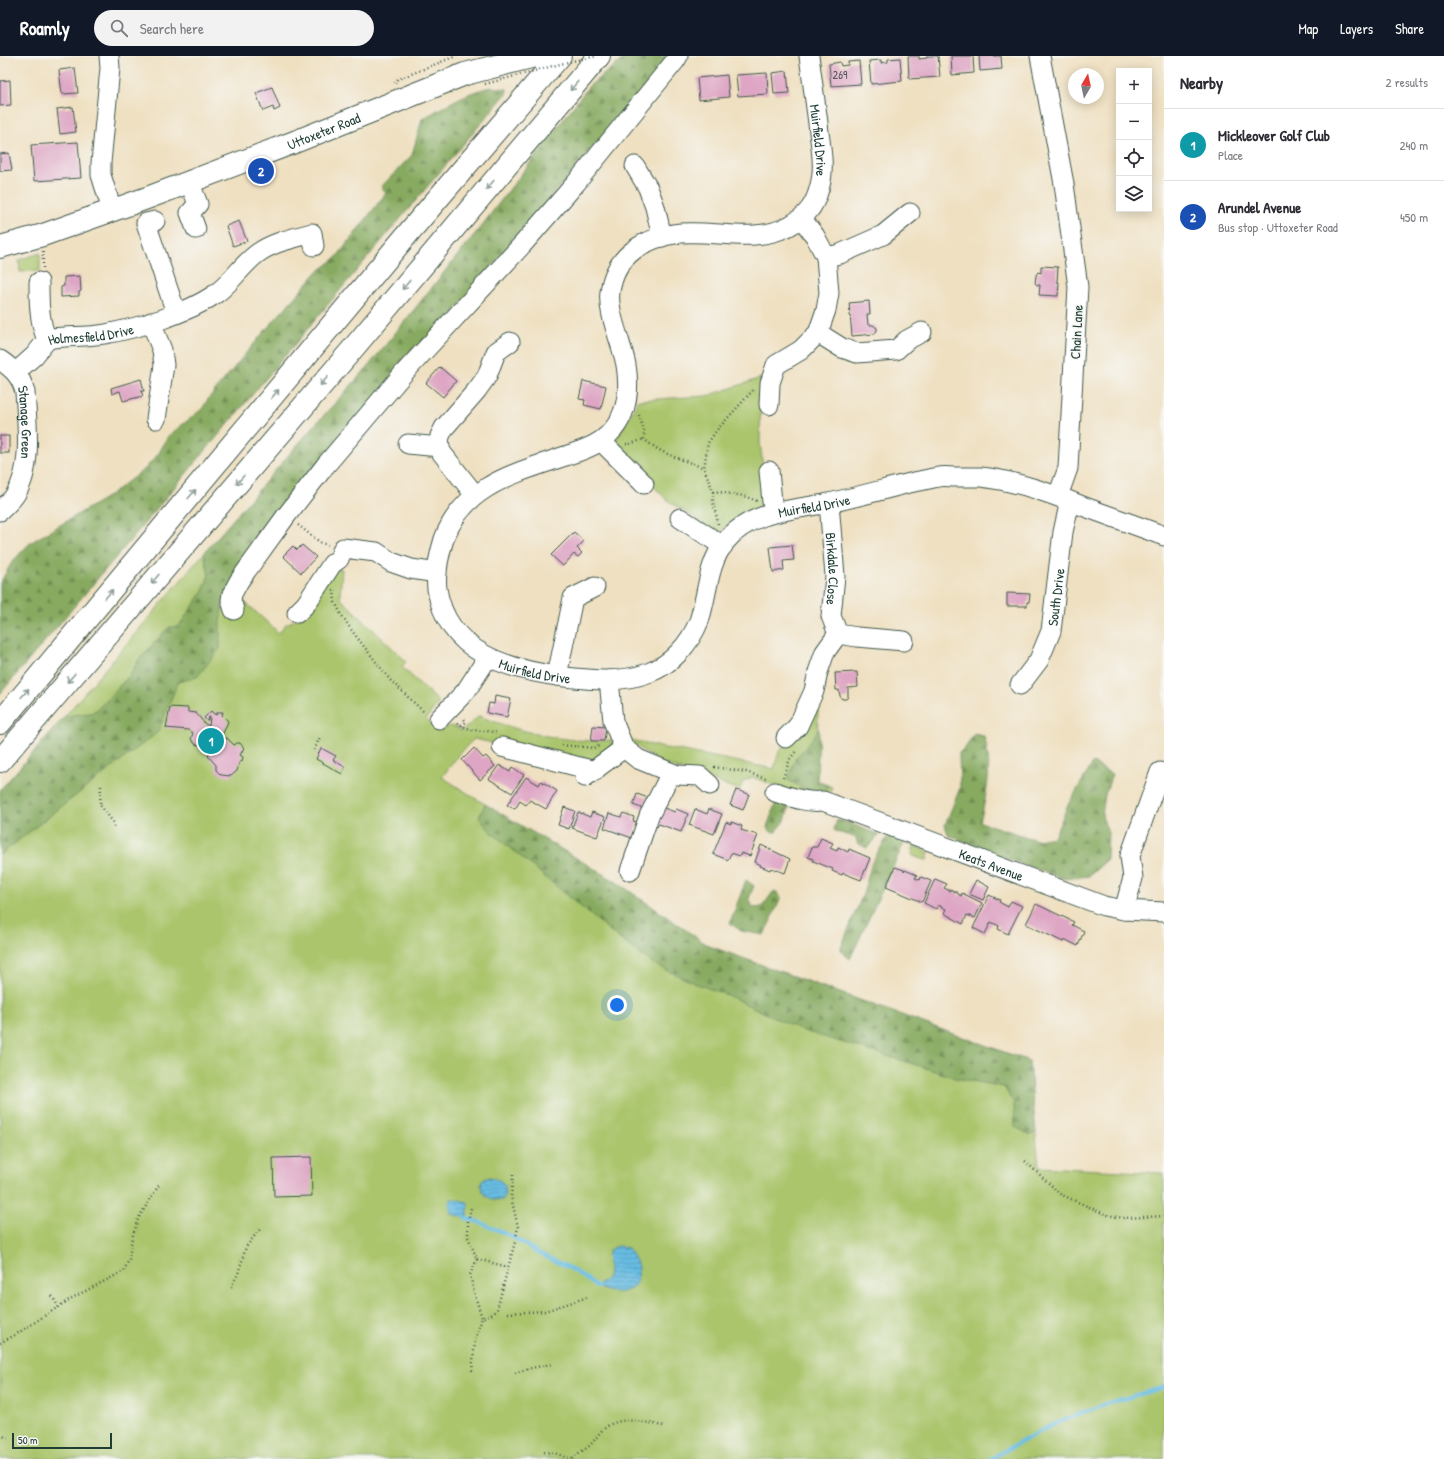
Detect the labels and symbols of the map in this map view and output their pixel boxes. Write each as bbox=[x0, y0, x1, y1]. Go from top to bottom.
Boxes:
house number: 269 bbox=[833, 66, 848, 83]
north arrow bbox=[1068, 68, 1104, 104]
one-way arrow bbox=[569, 80, 578, 91]
street label: Muirfield Drive bbox=[806, 103, 832, 178]
street label: Uttoxeter Road bbox=[284, 107, 363, 153]
pin: 2 bbox=[248, 156, 274, 186]
one-way arrow bbox=[486, 180, 495, 190]
one-way arrow bbox=[402, 279, 411, 290]
street label: Chain Lane bbox=[1065, 304, 1087, 360]
street label: Holmesfield Drive bbox=[45, 318, 136, 349]
one-way arrow bbox=[320, 376, 329, 387]
street label: Stanage Green bbox=[14, 383, 37, 460]
one-way arrow bbox=[271, 388, 280, 399]
one-way arrow bbox=[235, 475, 244, 486]
one-way arrow bbox=[188, 488, 197, 499]
street label: Muirfield Drive bbox=[776, 489, 852, 521]
street label: Birkdale Close bbox=[822, 532, 845, 606]
street label: South Drive bbox=[1042, 567, 1068, 627]
one-way arrow bbox=[151, 574, 160, 584]
one-way arrow bbox=[104, 588, 113, 599]
street label: Muirfield Drive bbox=[497, 653, 572, 687]
one-way arrow bbox=[66, 673, 75, 683]
one-way arrow bbox=[21, 688, 30, 698]
pin: 1 bbox=[198, 726, 224, 756]
street label: Keats Avenue bbox=[957, 843, 1027, 885]
your location bbox=[607, 995, 627, 1015]
scale bar bbox=[12, 1431, 112, 1450]

